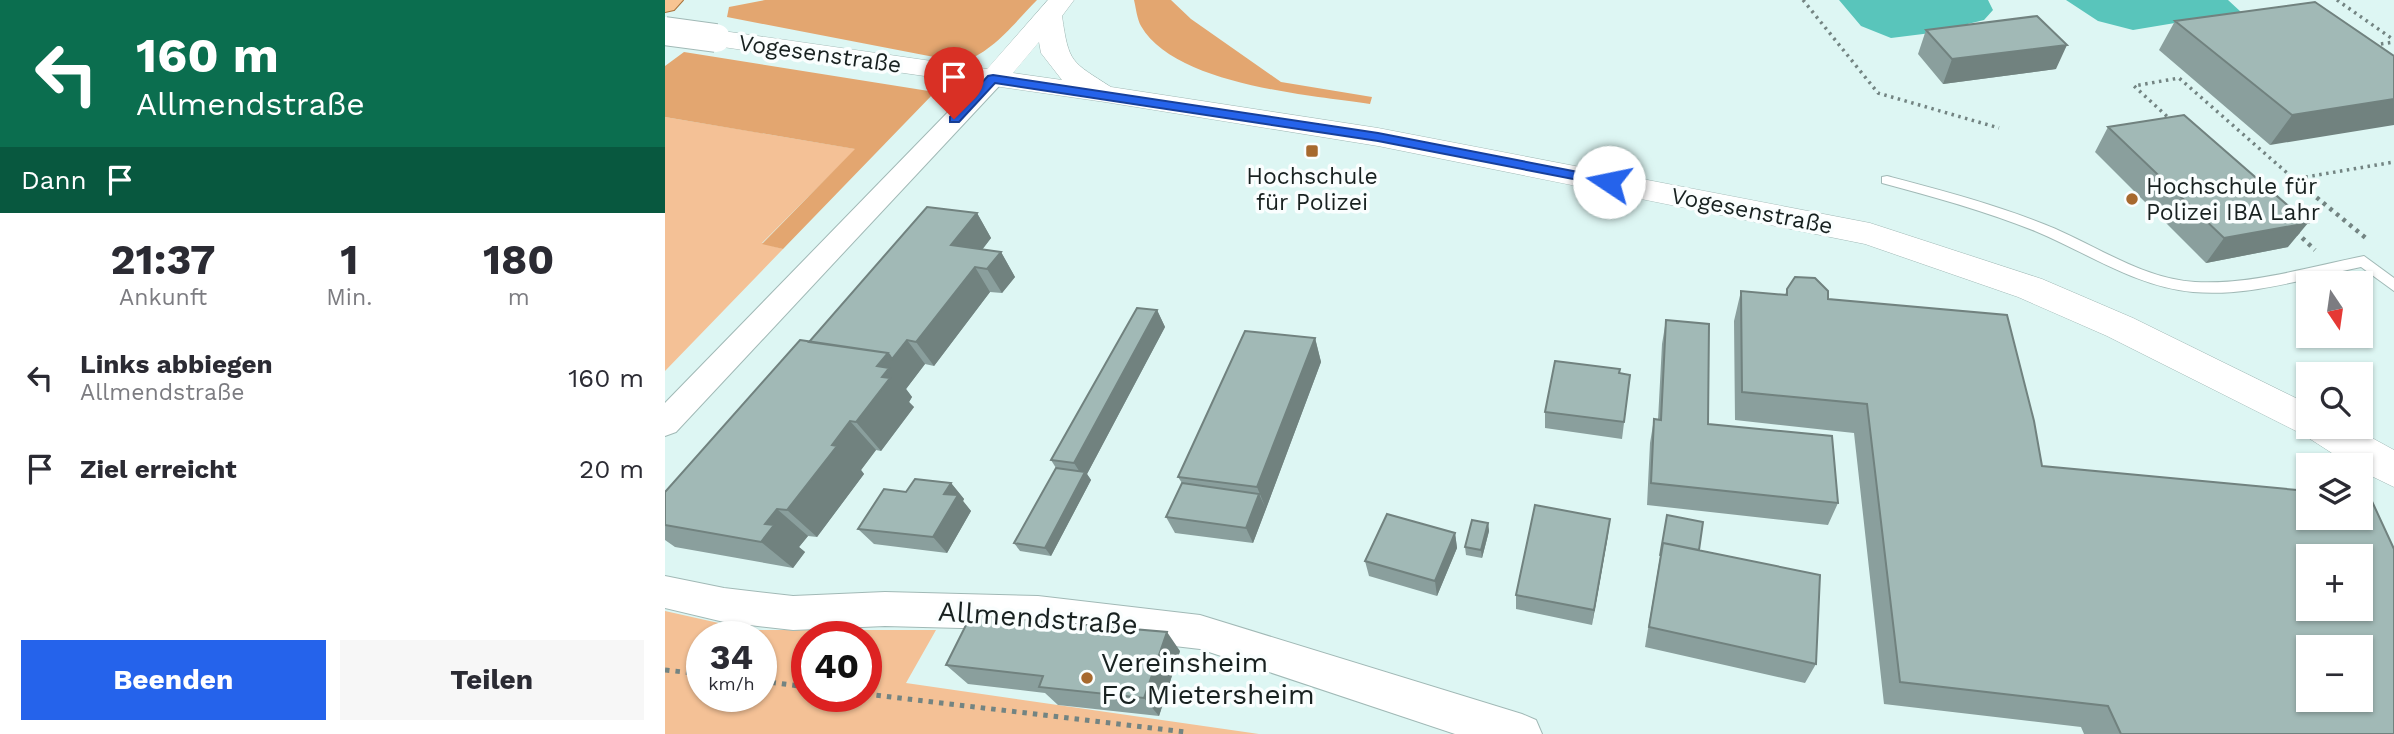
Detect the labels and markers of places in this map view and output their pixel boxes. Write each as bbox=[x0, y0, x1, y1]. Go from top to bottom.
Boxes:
pin bbox=[924, 47, 984, 119]
marker: Hochschule für Polizei bbox=[1304, 143, 1320, 159]
place label: Hochschule für Polizei bbox=[1246, 163, 1378, 216]
place label: Hochschule für Polizei IBA Lahr bbox=[2146, 173, 2320, 226]
marker: Hochschule für Polizei IBA Lahr bbox=[2124, 191, 2140, 207]
place label: Vereinsheim FC Mietersheim bbox=[1101, 646, 1315, 711]
marker: Vereinsheim FC Mietersheim bbox=[1079, 670, 1095, 686]

